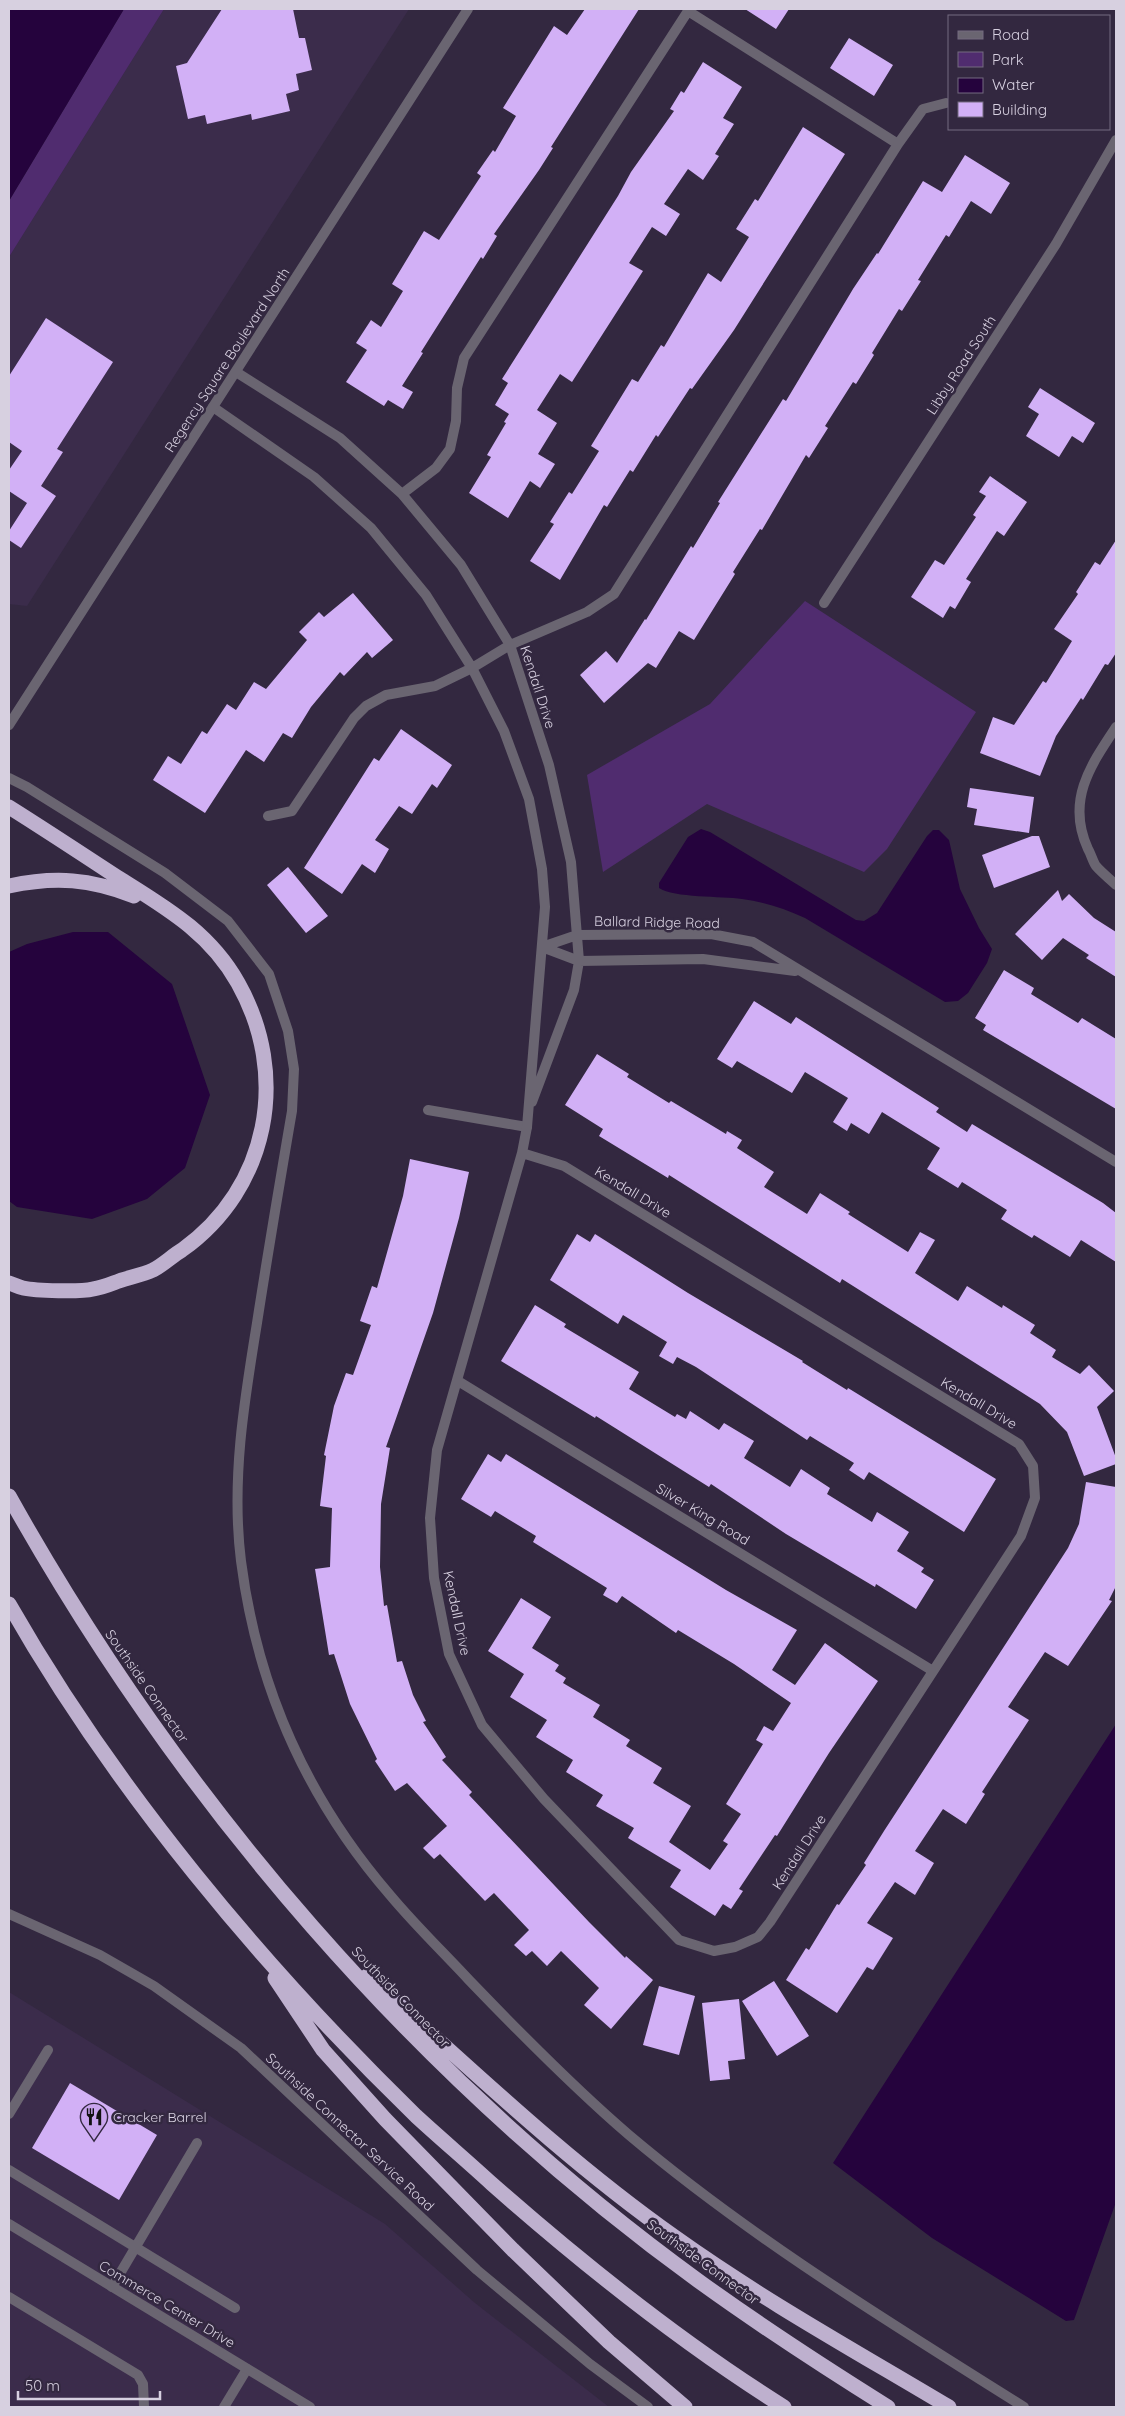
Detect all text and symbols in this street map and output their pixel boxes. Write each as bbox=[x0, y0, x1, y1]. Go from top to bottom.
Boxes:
legend bbox=[948, 15, 1110, 130]
text: Road bbox=[992, 25, 1029, 44]
text: Park bbox=[992, 50, 1024, 69]
text: Water bbox=[992, 75, 1035, 94]
text: Building bbox=[992, 100, 1047, 119]
street label: Regency Square Boulevard North bbox=[160, 264, 294, 456]
street label: Libby Road South bbox=[922, 312, 1000, 418]
street label: Kendall Drive bbox=[516, 643, 560, 731]
street label: Ballard Ridge Road bbox=[594, 912, 720, 932]
street label: Kendall Drive bbox=[591, 1162, 675, 1222]
street label: Kendall Drive bbox=[937, 1373, 1021, 1433]
street label: Silver King Road bbox=[653, 1479, 753, 1549]
street label: Kendall Drive bbox=[439, 1569, 475, 1657]
street label: Southside Connector bbox=[101, 1626, 193, 1747]
street label: Kendall Drive bbox=[768, 1811, 830, 1893]
street label: Southside Connector bbox=[348, 1942, 455, 2052]
street label: Southside Connector Service Road bbox=[262, 2049, 438, 2215]
restaurant icon: Cracker Barrel bbox=[79, 2102, 109, 2141]
place label: Cracker Barrel bbox=[113, 2108, 207, 2126]
street label: Southside Connector bbox=[643, 2215, 763, 2309]
street label: Commerce Center Drive bbox=[96, 2256, 238, 2352]
scale bar bbox=[18, 2368, 160, 2400]
text: 50 m bbox=[25, 2376, 60, 2395]

